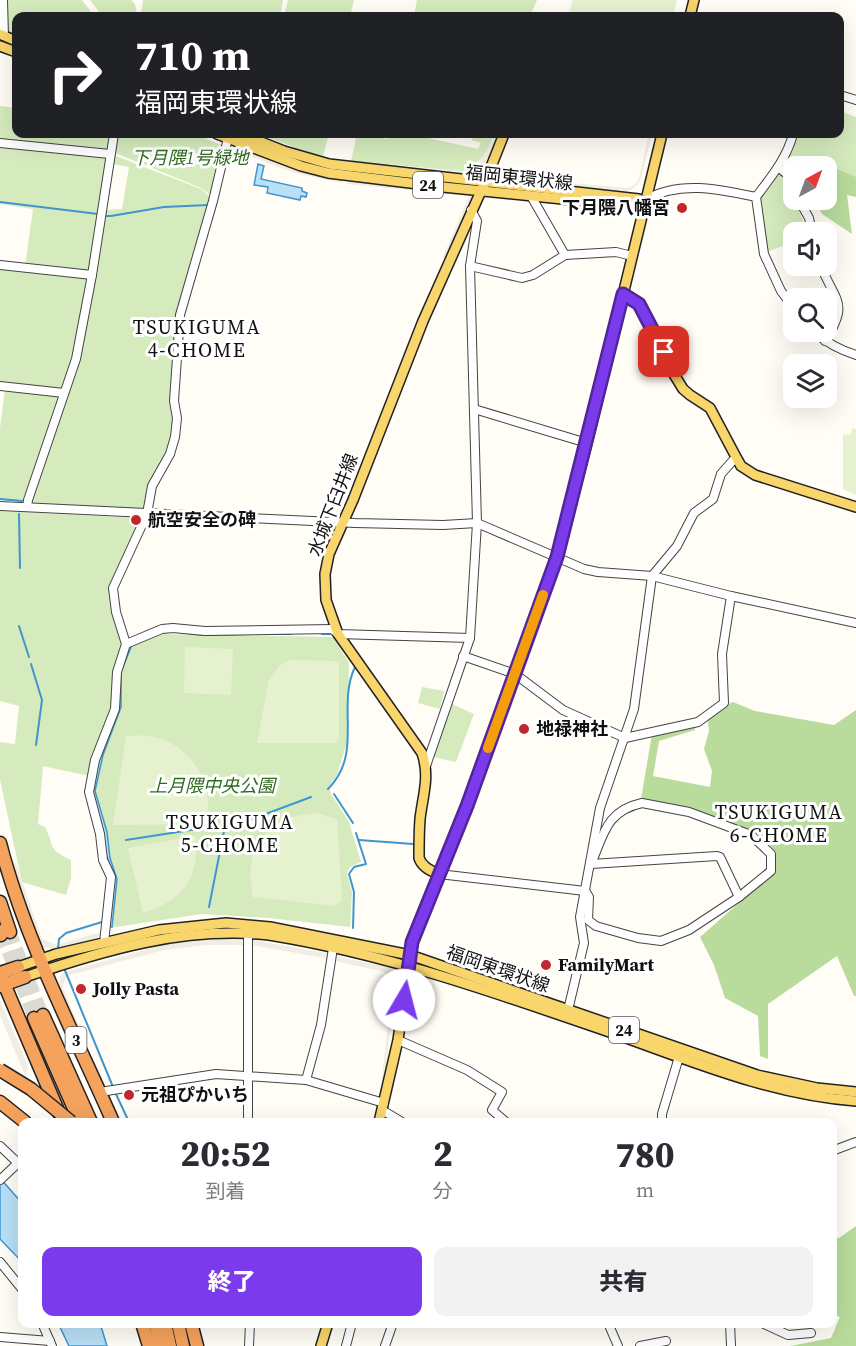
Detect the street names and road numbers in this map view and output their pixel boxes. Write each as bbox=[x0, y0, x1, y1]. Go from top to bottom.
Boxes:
street label: 福岡東環状線 bbox=[464, 159, 574, 196]
road number: 24 bbox=[413, 172, 443, 198]
street label: 水城下臼井線 bbox=[302, 450, 364, 560]
street label: 福岡東環状線 bbox=[443, 939, 553, 998]
road number: 24 bbox=[609, 1017, 639, 1043]
road number: 3 bbox=[66, 1027, 86, 1053]

